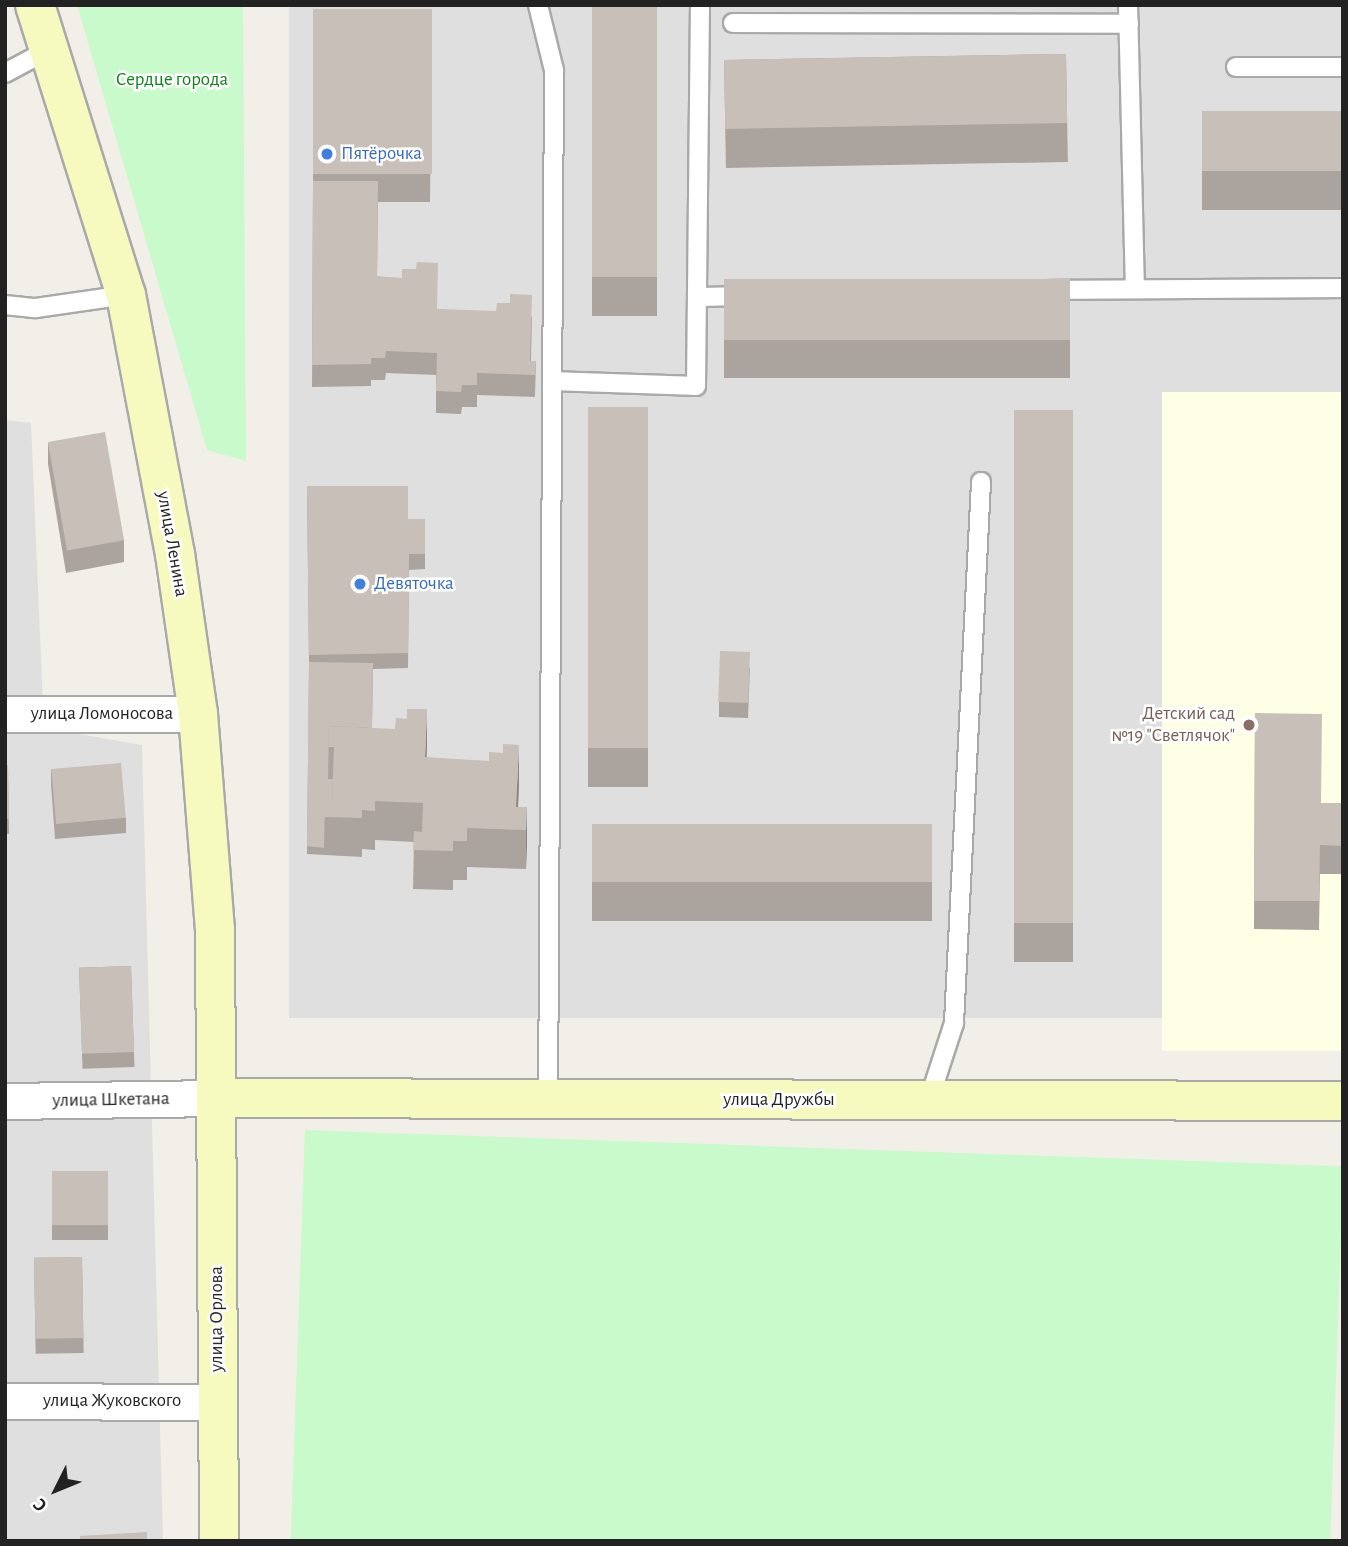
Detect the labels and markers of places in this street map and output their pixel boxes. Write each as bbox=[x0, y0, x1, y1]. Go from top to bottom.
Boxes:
place label: Пятёрочка bbox=[341, 143, 422, 165]
marker: Пятёрочка bbox=[319, 146, 335, 162]
place label: Девяточка bbox=[374, 573, 454, 595]
marker: Девяточка bbox=[352, 576, 368, 592]
place label: Детский сад №19 "Светлячок" bbox=[1111, 703, 1235, 747]
marker: Детский сад №19 "Светлячок" bbox=[1241, 717, 1257, 733]

